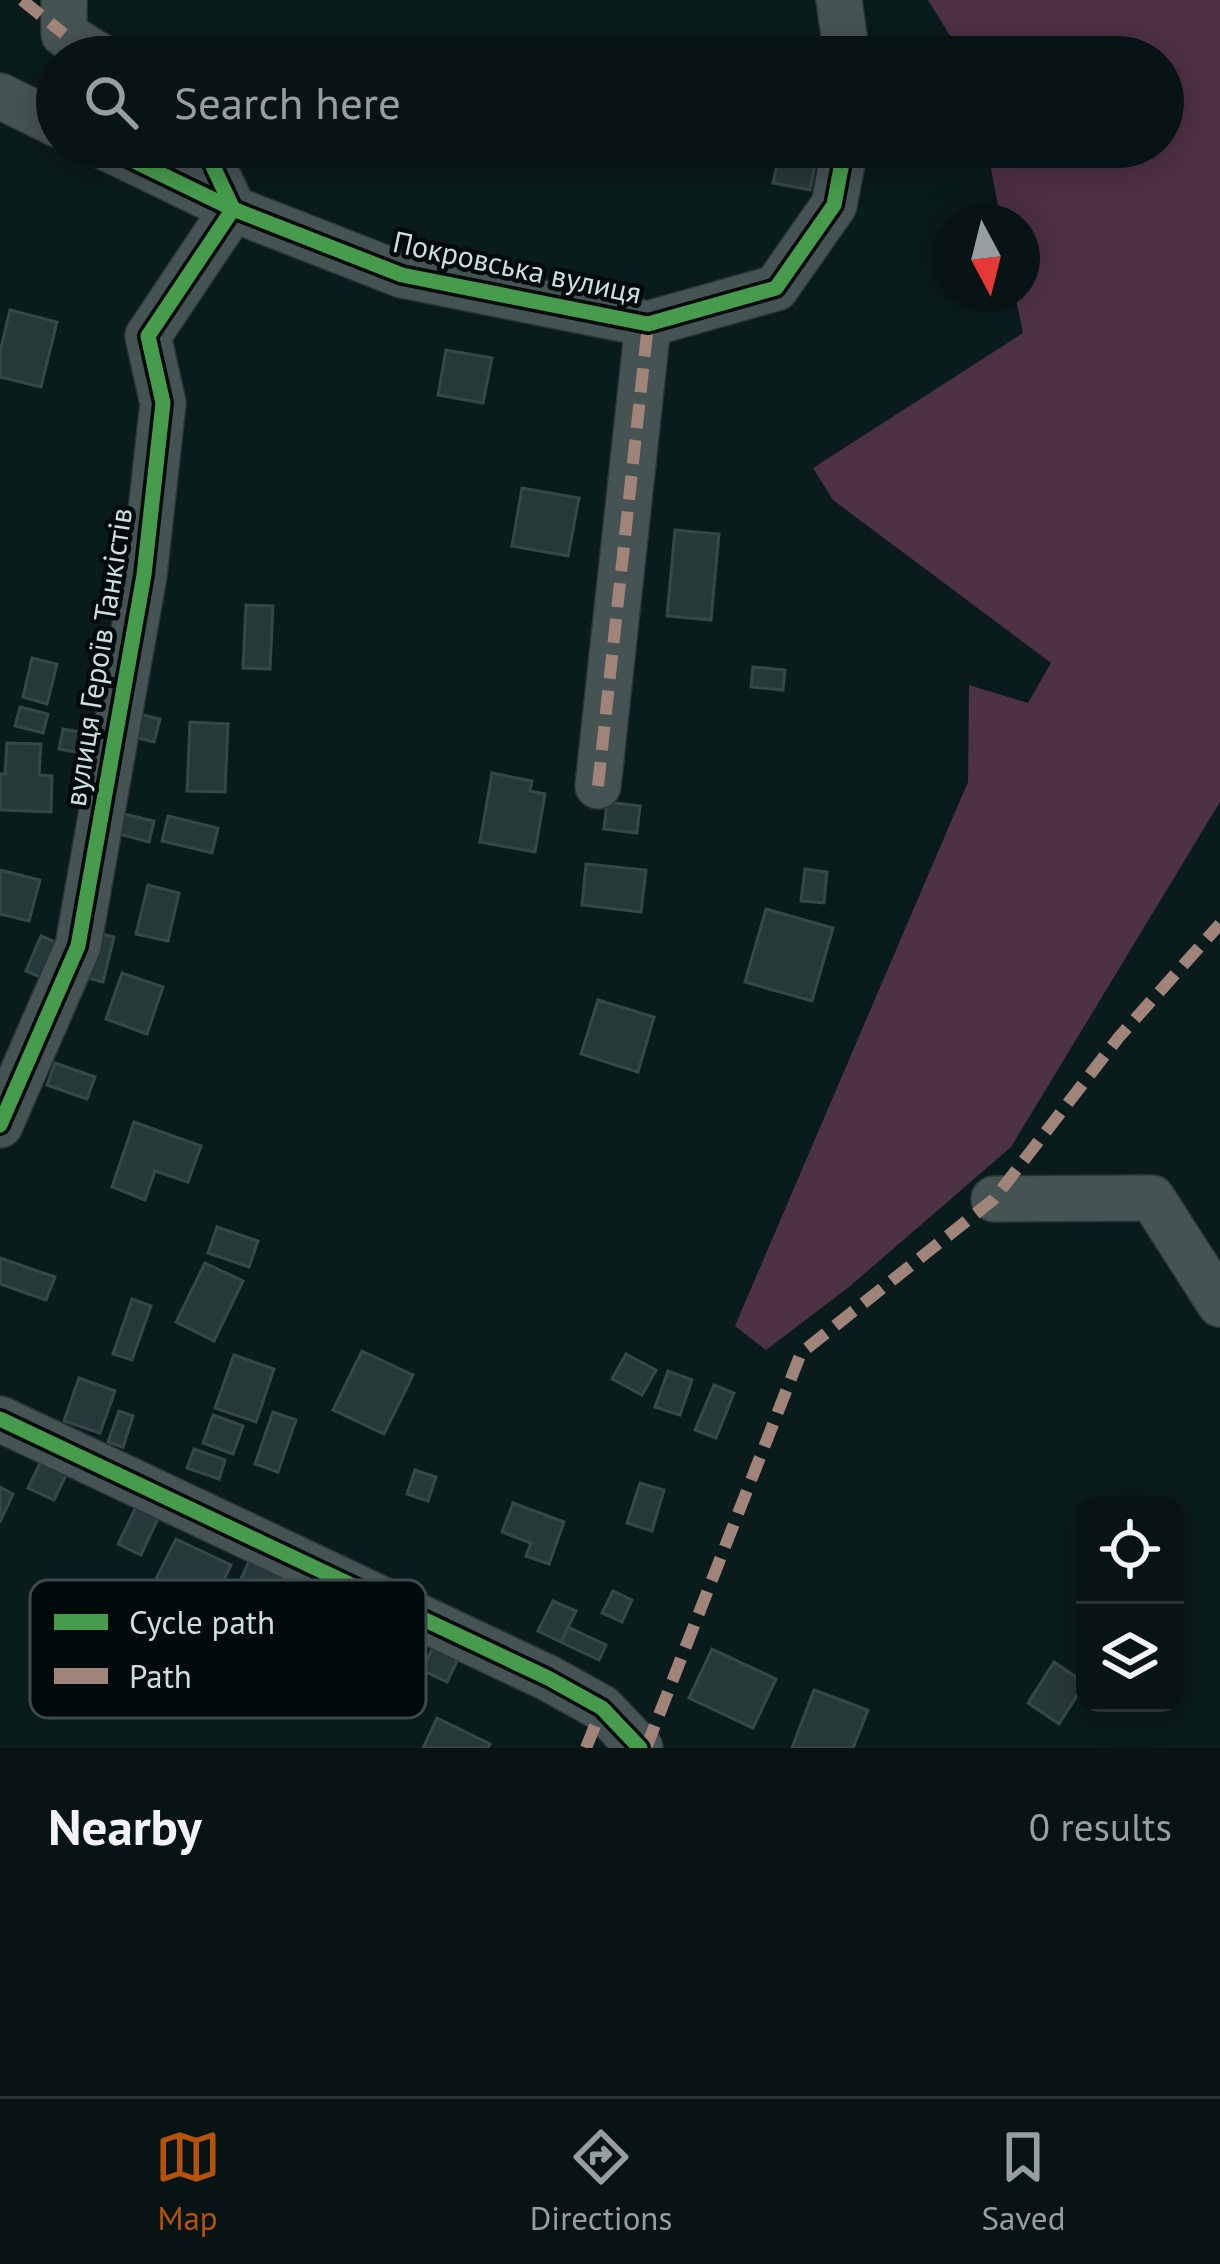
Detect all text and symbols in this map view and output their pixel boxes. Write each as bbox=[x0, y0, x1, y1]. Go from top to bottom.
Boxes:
search box bbox=[36, 36, 1184, 168]
icon: search bbox=[78, 69, 144, 135]
text: Search here bbox=[174, 73, 401, 131]
north arrow bbox=[932, 204, 1040, 312]
street label: Покровська вулиця bbox=[390, 221, 645, 312]
street label: вулиця Героїв Танкістів bbox=[55, 505, 140, 809]
map controls bbox=[1076, 1496, 1184, 1712]
button: locate bbox=[1076, 1496, 1184, 1604]
legend bbox=[30, 1580, 426, 1718]
text: Cycle path bbox=[129, 1600, 275, 1643]
button: layers bbox=[1076, 1604, 1184, 1712]
text: Path bbox=[129, 1654, 192, 1697]
text: Nearby bbox=[48, 1793, 202, 1859]
text: 0 results bbox=[1029, 1801, 1172, 1852]
tab: Map bbox=[155, 2124, 221, 2239]
tab: Directions bbox=[530, 2124, 672, 2239]
tab: Saved bbox=[981, 2124, 1065, 2239]

